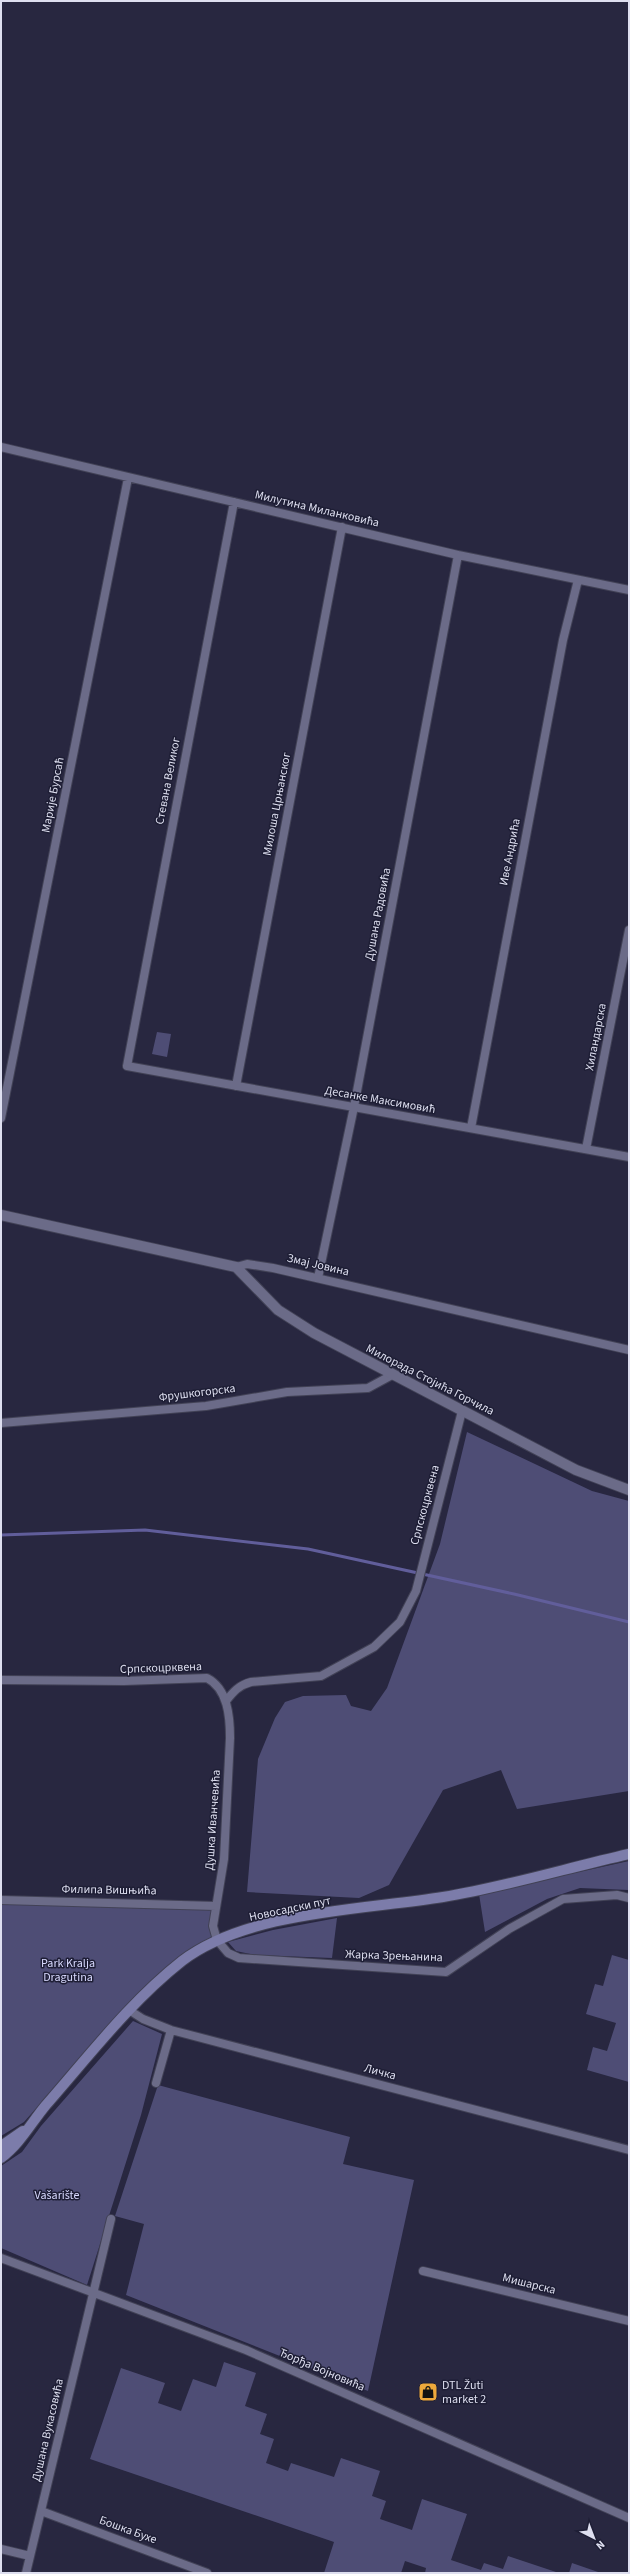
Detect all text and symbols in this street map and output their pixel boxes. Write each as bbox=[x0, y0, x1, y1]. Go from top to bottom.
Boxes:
street label: Милутина Миланковића bbox=[253, 486, 381, 532]
street label: Стевана Великог bbox=[151, 736, 185, 826]
street label: Милоша Црњанског bbox=[259, 751, 295, 857]
street label: Марије Бурсаћ bbox=[37, 756, 69, 834]
street label: Иве Андрића bbox=[495, 817, 525, 887]
street label: Душана Радовића bbox=[361, 866, 395, 962]
street label: Хиландарска bbox=[581, 1002, 611, 1072]
street label: Десанке Максимовић bbox=[323, 1082, 437, 1118]
street label: Змај Јовина bbox=[285, 1250, 351, 1280]
street label: Милорада Стојића Горчила bbox=[363, 1340, 497, 1420]
street label: Фрушкогорска bbox=[158, 1380, 236, 1406]
street label: Српскоцрквена bbox=[406, 1463, 444, 1547]
street label: Српскоцрквена bbox=[120, 1658, 202, 1678]
street label: Душка Иванчевића bbox=[201, 1769, 225, 1871]
street label: Филипа Вишњића bbox=[61, 1881, 157, 1899]
street label: Новосадски пут bbox=[248, 1892, 333, 1926]
street label: Жарка Зрењанина bbox=[345, 1946, 443, 1966]
park label: Park Kralja Dragutina bbox=[41, 1955, 95, 1986]
street label: Личка bbox=[362, 2060, 398, 2084]
park label: Vašarište bbox=[35, 2187, 79, 2204]
street label: Мишарска bbox=[500, 2269, 558, 2299]
street label: Ђорђа Војновића bbox=[276, 2344, 368, 2396]
street label: Душана Вукасовића bbox=[28, 2377, 68, 2483]
place label: DTL Žuti market 2 bbox=[442, 2377, 486, 2408]
shop icon: DTL Žuti market 2 bbox=[417, 2381, 439, 2403]
street label: Бошка Бухе bbox=[97, 2512, 159, 2548]
north arrow bbox=[574, 2518, 614, 2558]
text: N bbox=[593, 2537, 608, 2553]

